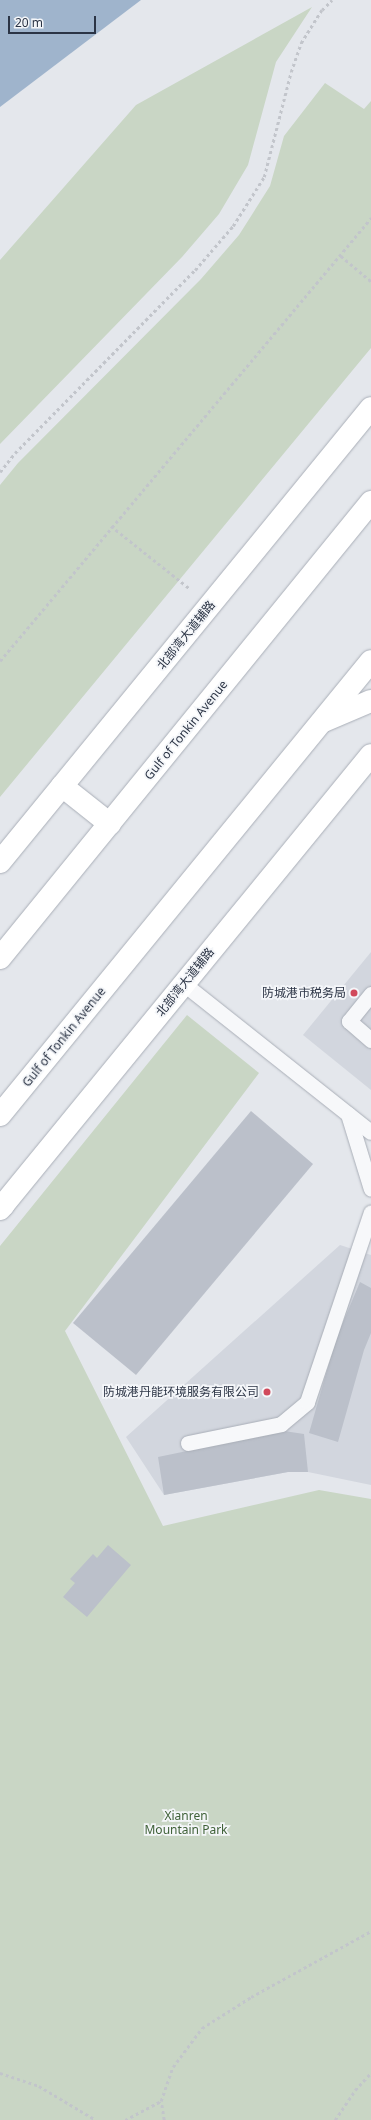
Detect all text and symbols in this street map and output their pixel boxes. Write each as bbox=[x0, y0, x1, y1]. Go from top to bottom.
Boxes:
scale bar bbox=[10, 8, 98, 34]
text: 20 m bbox=[15, 14, 43, 31]
street label: 北部湾大道辅路 bbox=[154, 598, 218, 672]
street label: Gulf of Tonkin Avenue bbox=[141, 677, 231, 783]
street label: 北部湾大道辅路 bbox=[153, 945, 217, 1019]
street label: Gulf of Tonkin Avenue bbox=[19, 984, 109, 1090]
place label: 防城港市税务局 bbox=[262, 986, 346, 1000]
marker: 防城港市税务局 bbox=[349, 988, 359, 998]
place label: 防城港丹能环境服务有限公司 bbox=[103, 1385, 259, 1399]
marker: 防城港丹能环境服务有限公司 bbox=[262, 1387, 272, 1397]
park label: Xianren Mountain Park bbox=[144, 1809, 228, 1837]

